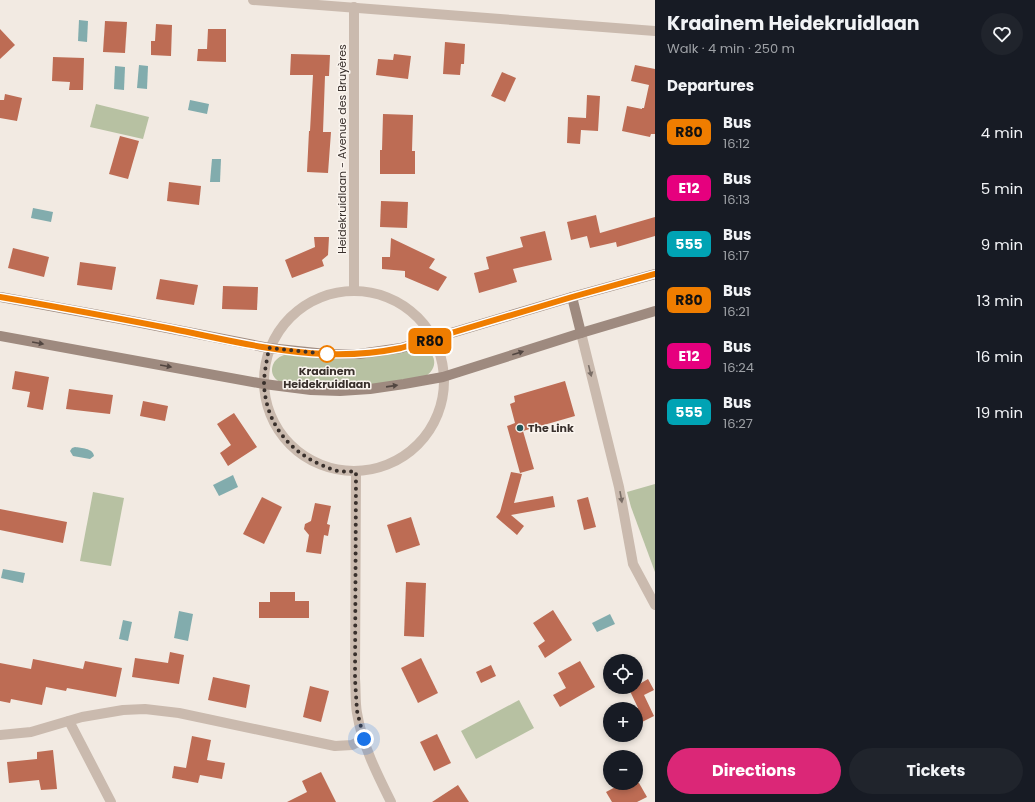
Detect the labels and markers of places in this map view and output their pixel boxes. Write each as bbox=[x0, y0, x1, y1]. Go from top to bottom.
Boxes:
marker: Kraainem Heidekruidlaan bbox=[318, 345, 336, 363]
place label: Kraainem Heidekruidlaan bbox=[283, 363, 371, 392]
place label: The Link bbox=[528, 420, 574, 436]
marker: The Link bbox=[515, 423, 525, 433]

